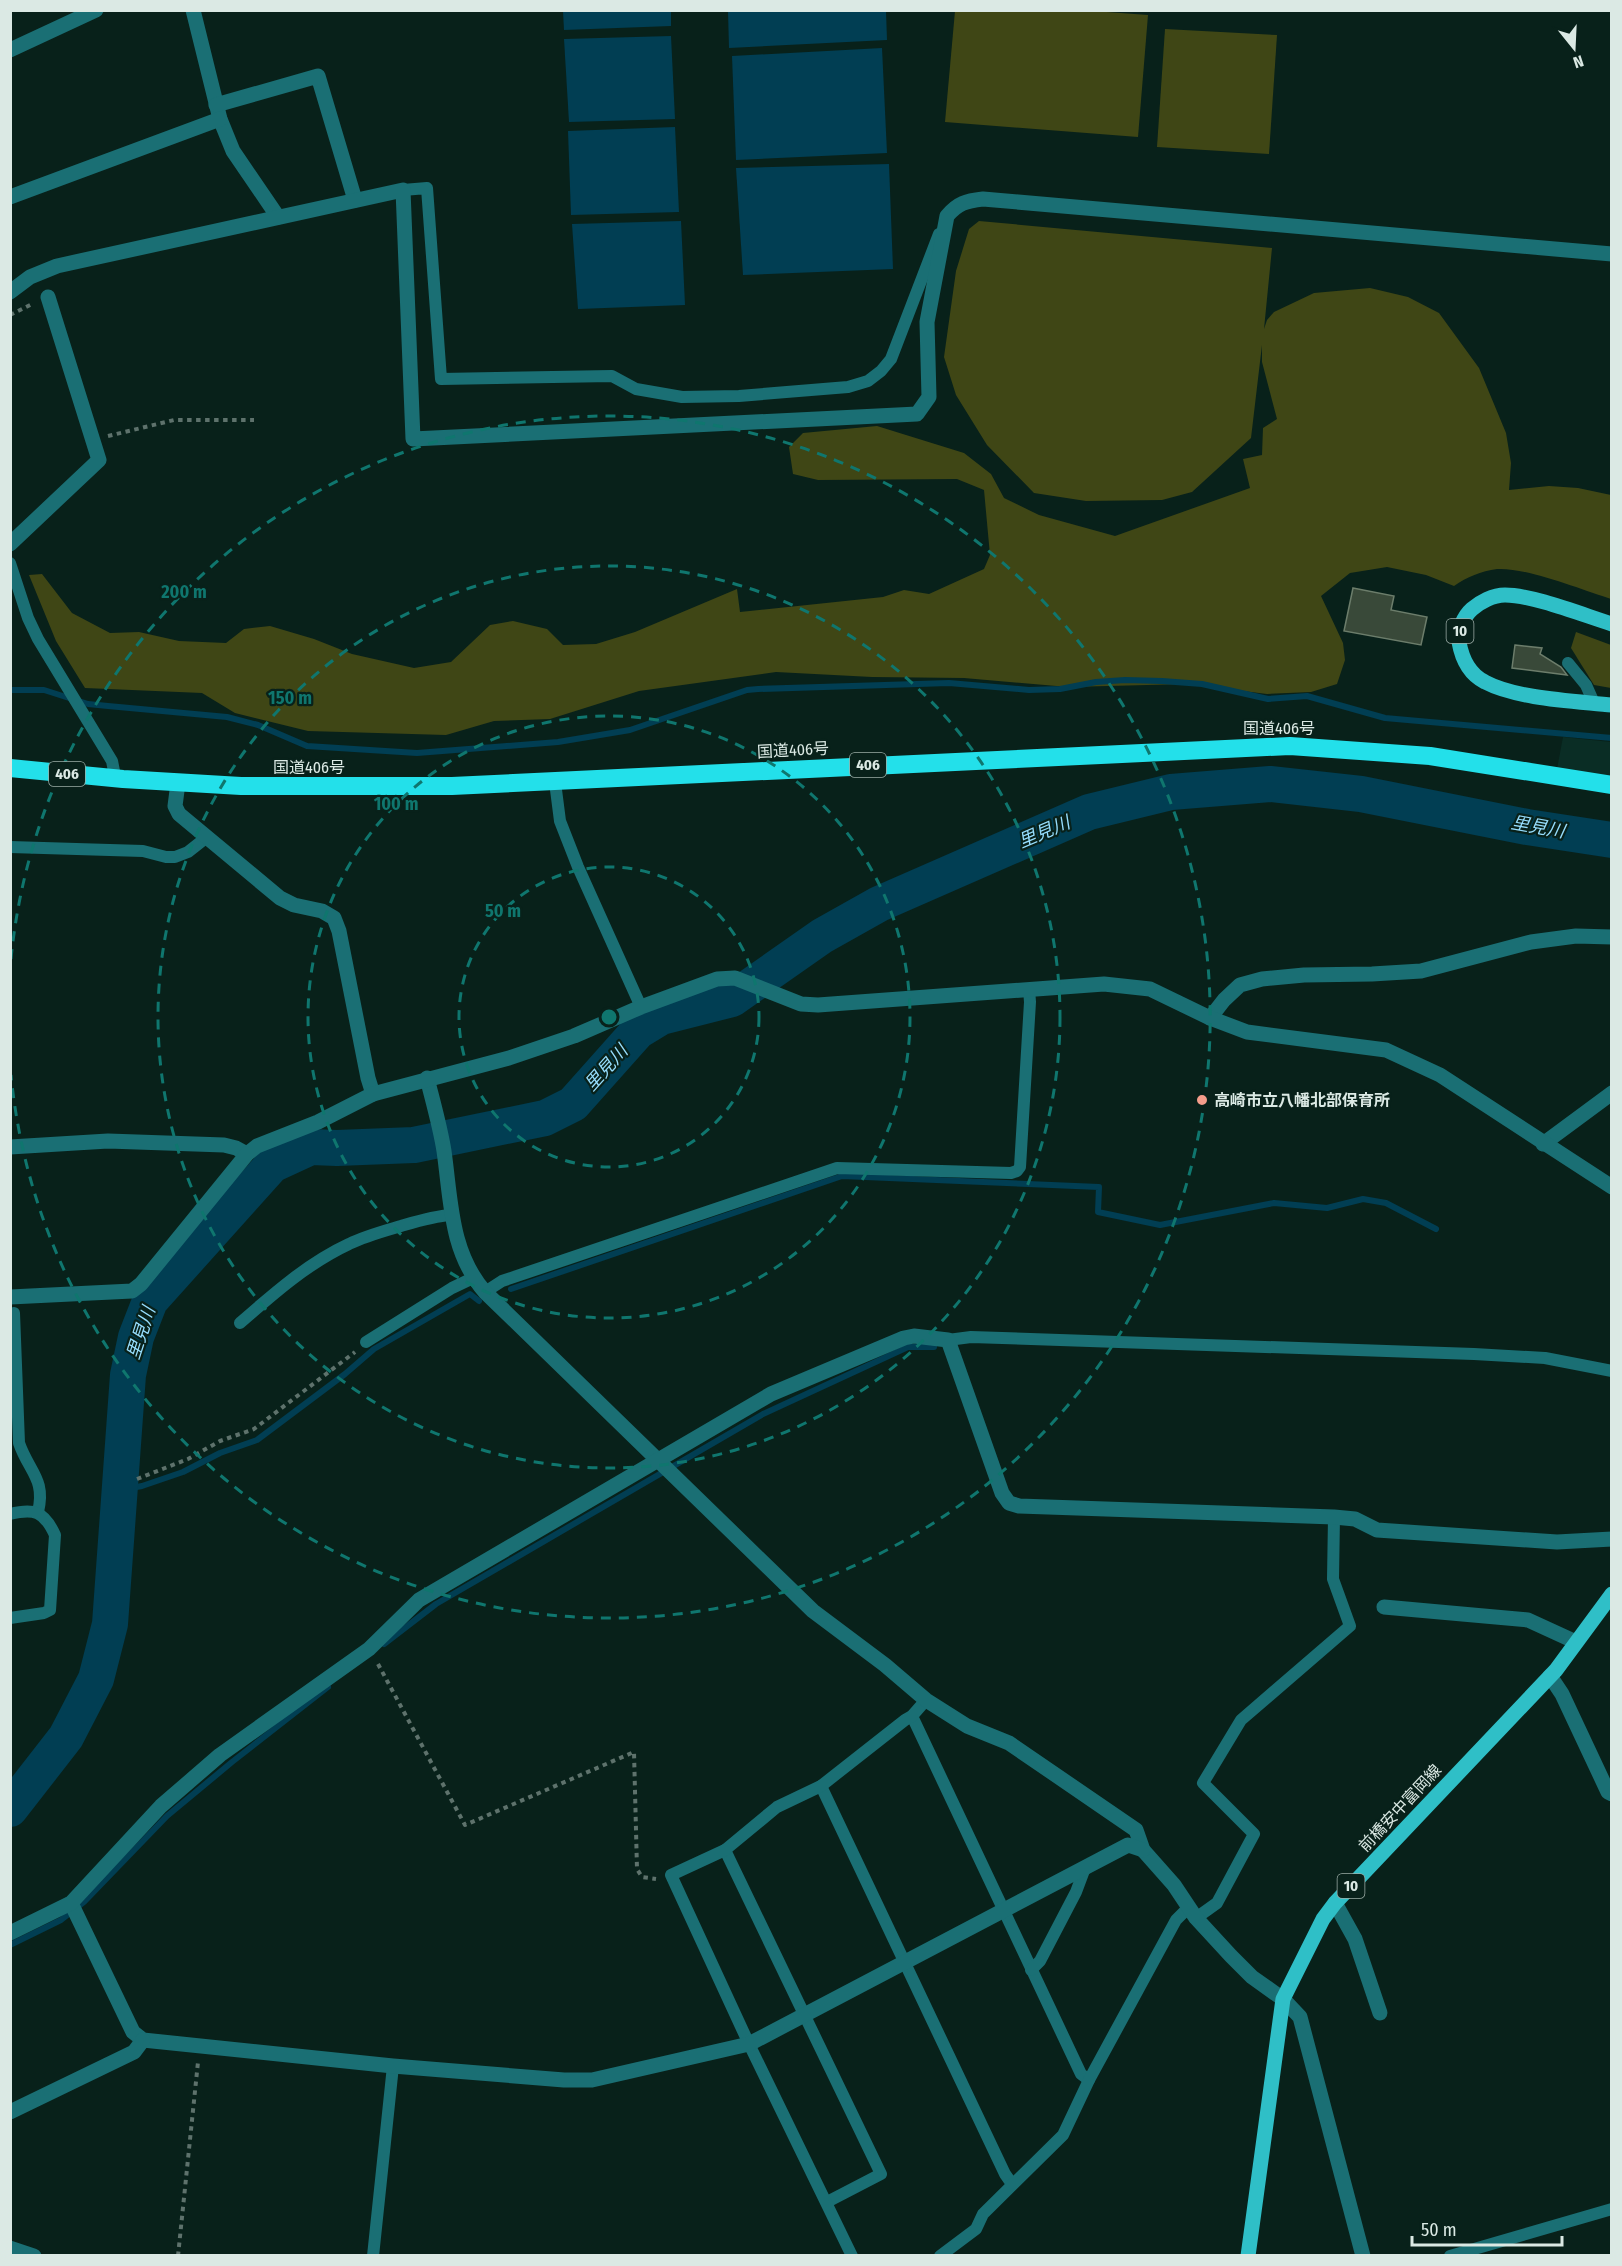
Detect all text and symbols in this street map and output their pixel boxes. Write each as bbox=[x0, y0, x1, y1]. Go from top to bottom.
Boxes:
north arrow bbox=[1544, 18, 1604, 78]
text: N bbox=[1571, 51, 1586, 72]
text: 200 m bbox=[160, 581, 207, 603]
road number: 10 bbox=[1446, 619, 1474, 643]
text: 150 m bbox=[268, 687, 312, 709]
street label: 国道406号 bbox=[1243, 719, 1315, 738]
street label: 国道406号 bbox=[757, 739, 829, 761]
road number: 406 bbox=[850, 753, 886, 777]
street label: 国道406号 bbox=[273, 758, 345, 777]
road number: 406 bbox=[49, 762, 85, 786]
text: 100 m bbox=[374, 793, 418, 815]
water label: 里見川 bbox=[1015, 811, 1075, 853]
water label: 里見川 bbox=[1510, 811, 1568, 843]
text: 50 m bbox=[485, 900, 521, 922]
centre of rings bbox=[599, 1007, 619, 1027]
water label: 里見川 bbox=[580, 1039, 634, 1095]
place label: 高崎市立八幡北部保育所 bbox=[1214, 1091, 1390, 1110]
marker: 高崎市立八幡北部保育所 bbox=[1195, 1093, 1209, 1107]
water label: 里見川 bbox=[122, 1302, 160, 1362]
street label: 前橋安中富岡線 bbox=[1355, 1761, 1445, 1855]
road number: 10 bbox=[1338, 1874, 1364, 1898]
scale bar bbox=[1412, 2209, 1562, 2247]
text: 50 m bbox=[1421, 2219, 1457, 2241]

